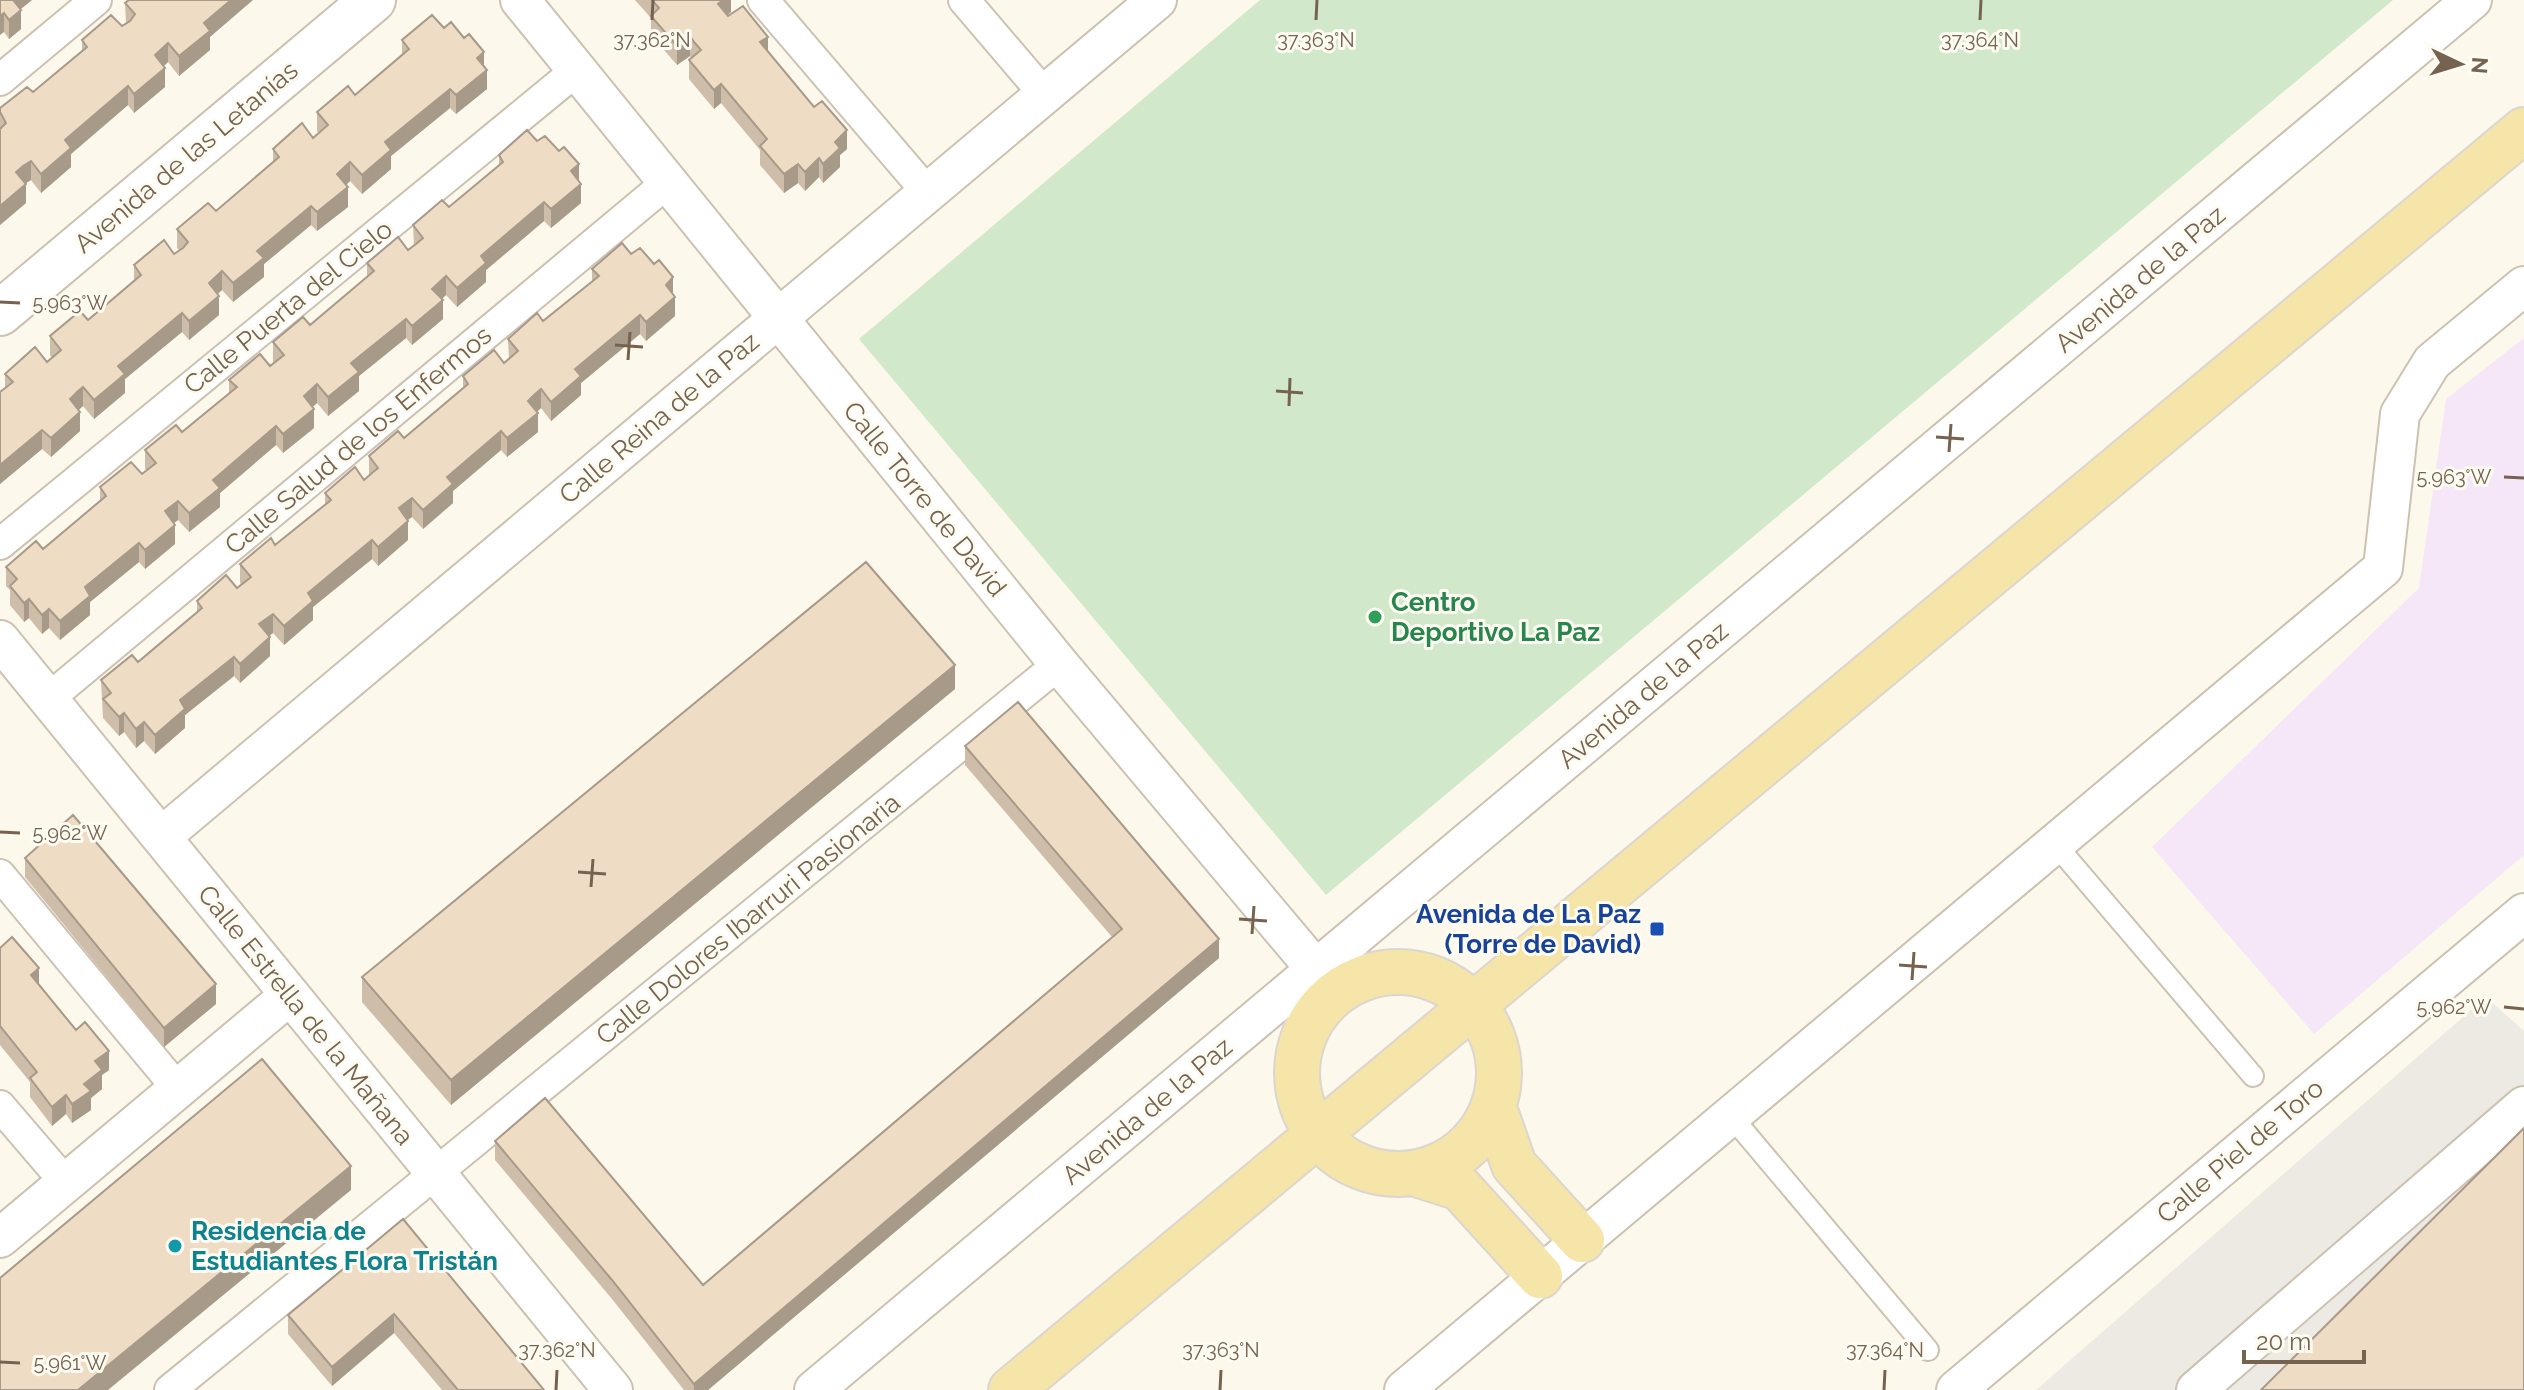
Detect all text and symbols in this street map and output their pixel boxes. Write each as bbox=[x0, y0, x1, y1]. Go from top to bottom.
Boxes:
north arrow bbox=[2420, 24, 2500, 104]
text: 37.362°N bbox=[613, 28, 691, 52]
text: 37.363°N bbox=[1277, 28, 1355, 52]
text: 37.364°N bbox=[1941, 28, 2019, 52]
street label: Avenida de las Letanías bbox=[68, 55, 304, 259]
text: N bbox=[2466, 56, 2494, 75]
street label: Avenida de la Paz bbox=[2049, 199, 2231, 359]
street label: Calle Puerta del Cielo bbox=[178, 214, 398, 400]
text: 5.963°W bbox=[33, 291, 108, 315]
street label: Calle Salud de los Enfermos bbox=[219, 320, 497, 560]
street label: Calle Reina de la Paz bbox=[553, 326, 765, 510]
street label: Calle Torre de David bbox=[837, 396, 1013, 602]
text: 5.963°W bbox=[2417, 465, 2492, 489]
place label: Centro Deportivo La Paz bbox=[1391, 587, 1600, 647]
marker: Centro Deportivo La Paz bbox=[1366, 608, 1384, 626]
street label: Avenida de la Paz bbox=[1552, 615, 1734, 775]
street label: Calle Dolores Ibarruri Pasionaria bbox=[590, 787, 906, 1051]
text: 5.962°W bbox=[33, 821, 108, 845]
street label: Calle Estrella de la Mañana bbox=[192, 879, 420, 1151]
place label: Avenida de La Paz (Torre de David) bbox=[1416, 899, 1641, 959]
marker: Avenida de La Paz (Torre de David) bbox=[1648, 920, 1666, 938]
text: 5.962°W bbox=[2417, 995, 2492, 1019]
street label: Avenida de la Paz bbox=[1056, 1031, 1238, 1191]
street label: Calle Piel de Toro bbox=[2151, 1073, 2329, 1229]
place label: Residencia de Estudiantes Flora Tristán bbox=[191, 1216, 498, 1276]
marker: Residencia de Estudiantes Flora Tristán bbox=[166, 1237, 184, 1255]
scale bar bbox=[2244, 1314, 2364, 1364]
text: 20 m bbox=[2256, 1327, 2311, 1356]
text: 37.362°N bbox=[518, 1338, 596, 1362]
text: 37.363°N bbox=[1182, 1338, 1260, 1362]
text: 37.364°N bbox=[1846, 1338, 1924, 1362]
text: 5.961°W bbox=[34, 1351, 106, 1375]

